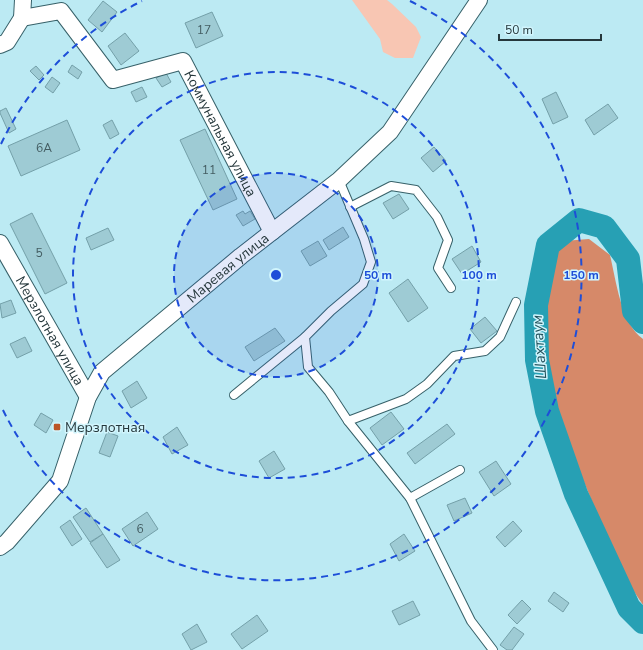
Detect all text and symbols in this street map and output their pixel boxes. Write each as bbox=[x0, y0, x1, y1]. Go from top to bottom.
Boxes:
scale bar bbox=[499, 16, 601, 42]
house number: 17 bbox=[197, 22, 211, 38]
text: 50 m bbox=[505, 22, 533, 38]
street label: Коммунальная улица bbox=[180, 67, 261, 200]
house number: 6А bbox=[36, 140, 52, 156]
house number: 11 bbox=[202, 162, 216, 178]
street label: Маревая улица bbox=[183, 228, 273, 307]
house number: 5 bbox=[35, 245, 43, 261]
text: 50 m bbox=[364, 267, 392, 283]
text: 100 m bbox=[461, 267, 497, 283]
text: 150 m bbox=[563, 267, 599, 283]
centre of rings bbox=[269, 268, 283, 282]
street label: Мерзлотная улица bbox=[11, 273, 89, 389]
water label: Шахтаум bbox=[527, 314, 551, 380]
place label: Мерзлотная bbox=[65, 418, 145, 437]
marker: Мерзлотная bbox=[52, 422, 62, 432]
house number: 6 bbox=[136, 521, 144, 537]

